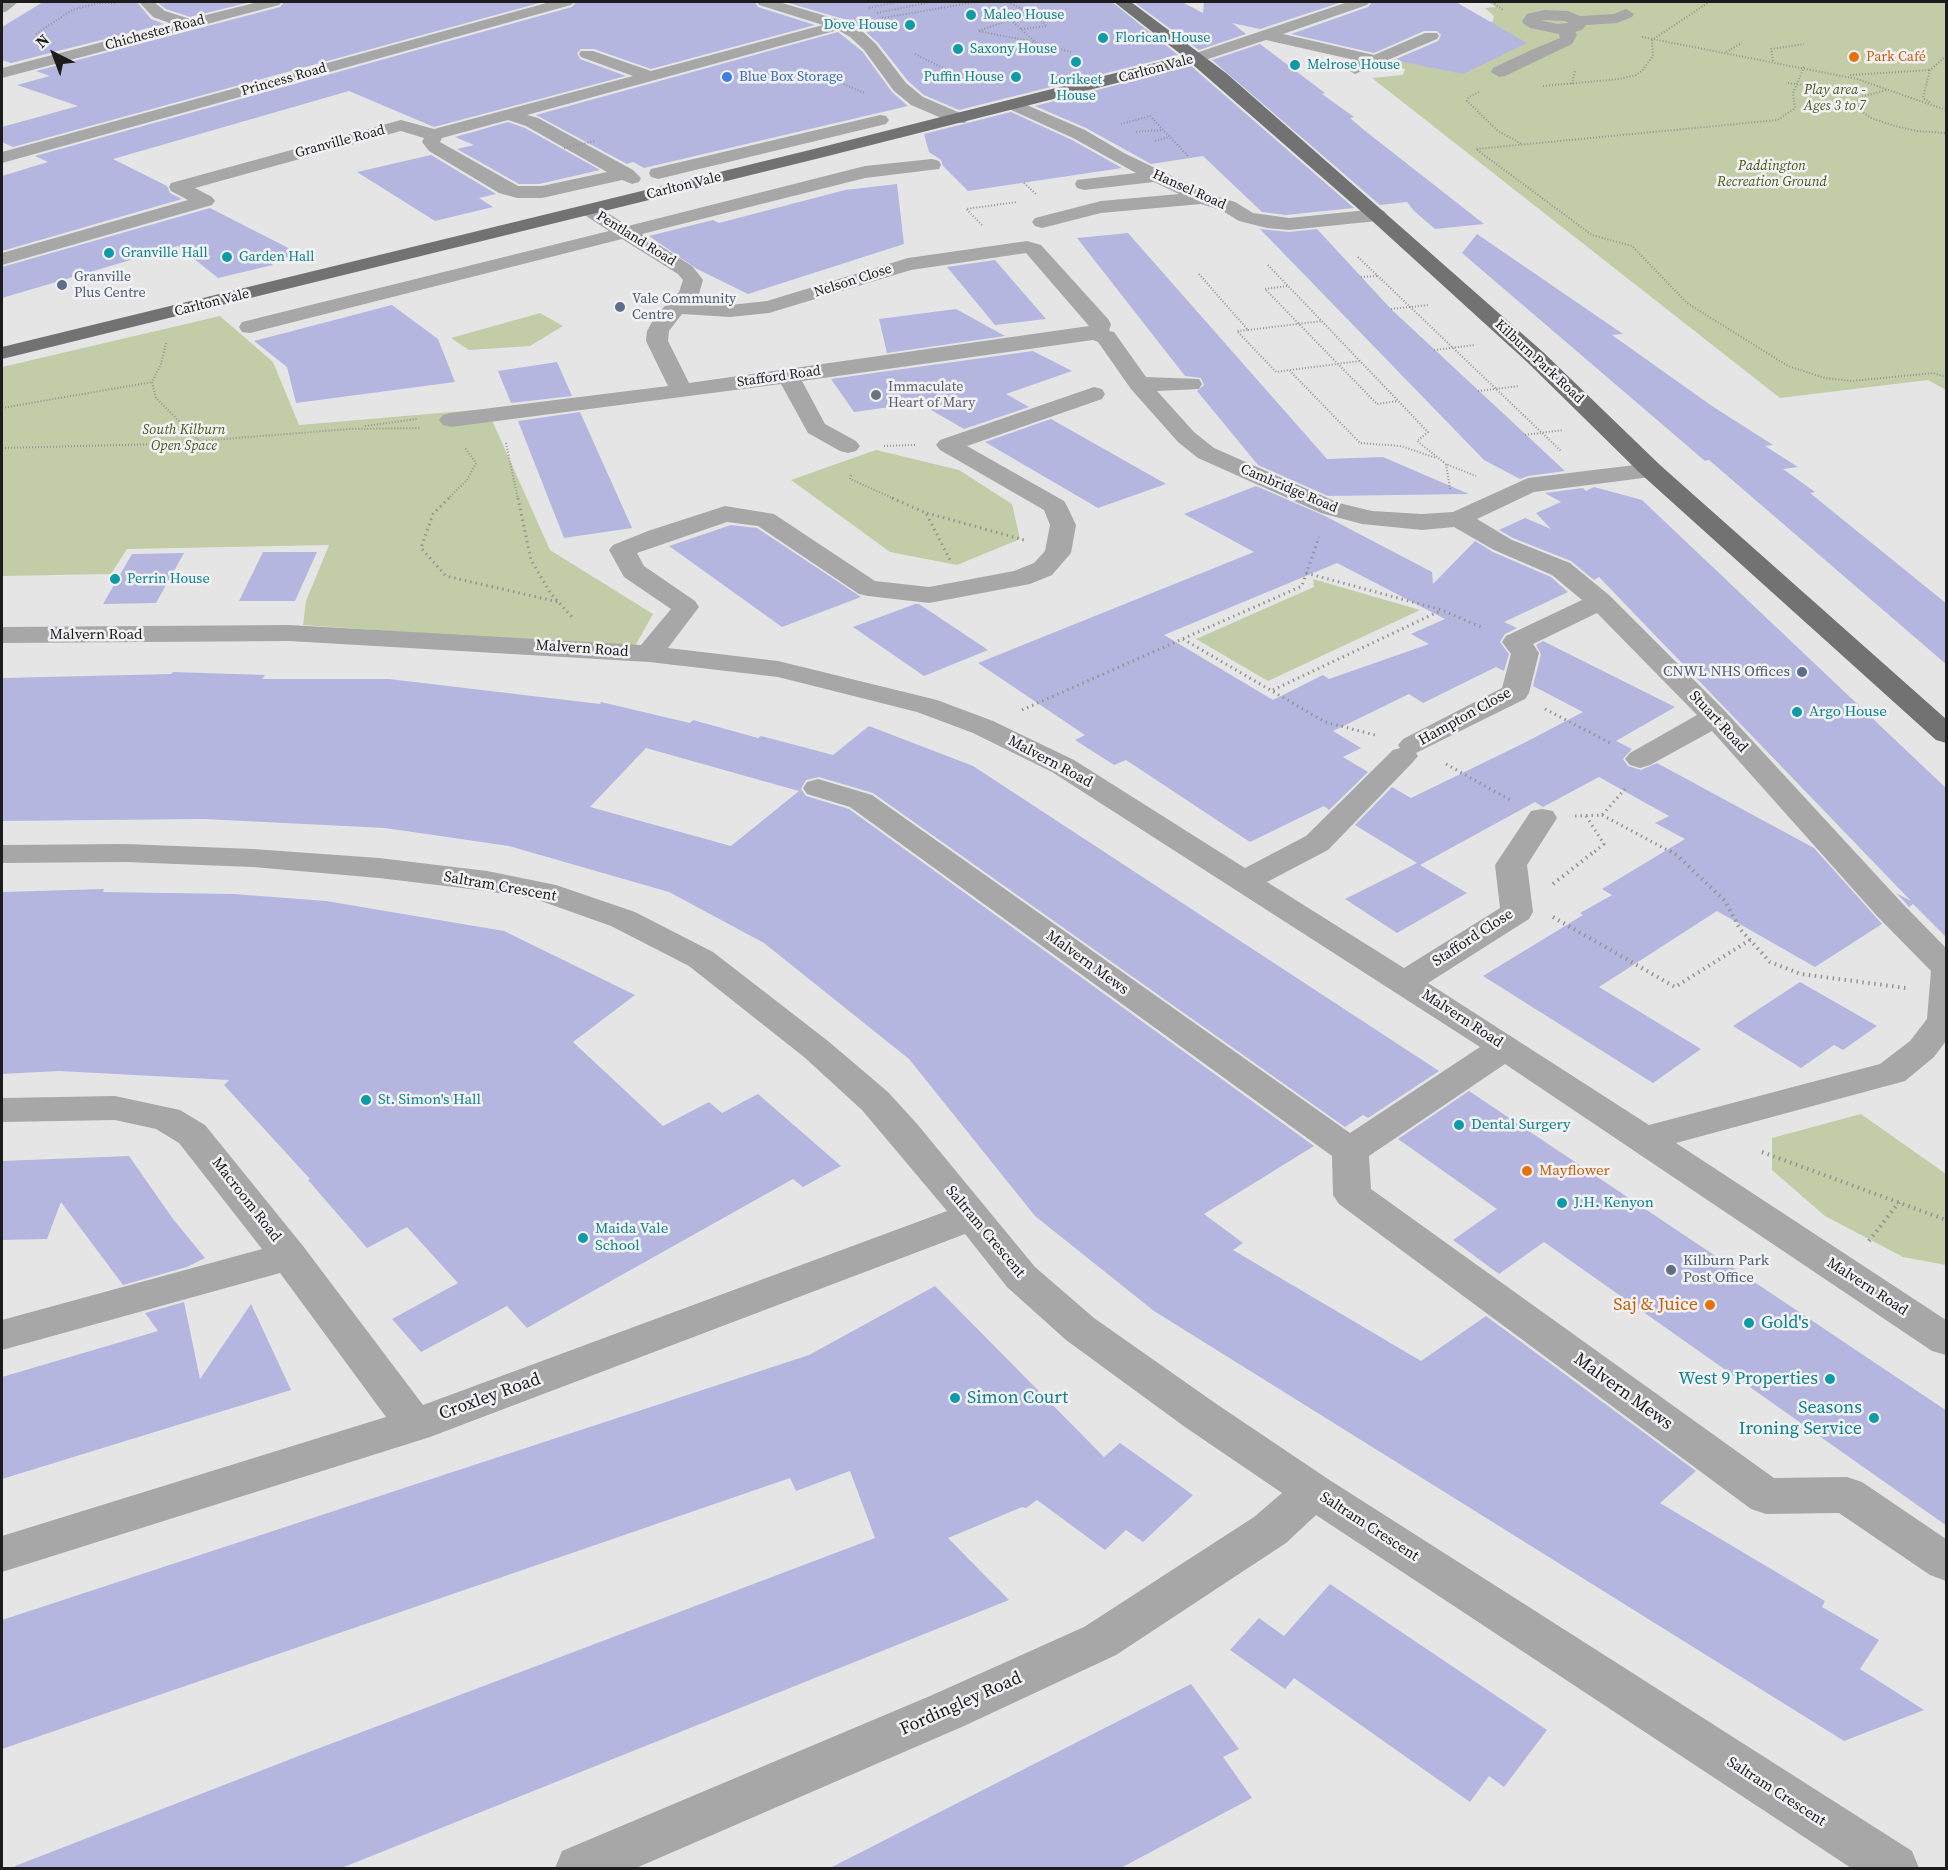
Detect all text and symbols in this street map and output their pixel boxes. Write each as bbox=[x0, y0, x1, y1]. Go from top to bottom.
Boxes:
place label: Maleo House bbox=[983, 7, 1064, 23]
marker: Maleo House bbox=[964, 8, 978, 22]
street label: Chichester Road bbox=[103, 12, 207, 54]
place label: Dove House bbox=[824, 17, 898, 33]
marker: Dove House bbox=[903, 18, 917, 32]
north arrow bbox=[24, 24, 84, 84]
text: N bbox=[30, 29, 54, 53]
place label: Florican House bbox=[1115, 30, 1210, 46]
marker: Florican House bbox=[1096, 31, 1110, 45]
place label: Saxony House bbox=[970, 41, 1057, 57]
marker: Saxony House bbox=[951, 42, 965, 56]
place label: Park Café bbox=[1866, 49, 1926, 65]
marker: Park Café bbox=[1847, 50, 1861, 64]
street label: Carlton Vale bbox=[1117, 51, 1195, 87]
marker: Lorikeet House bbox=[1069, 55, 1083, 69]
place label: Melrose House bbox=[1307, 57, 1400, 73]
marker: Melrose House bbox=[1288, 58, 1302, 72]
street label: Princess Road bbox=[239, 60, 329, 100]
place label: Blue Box Storage bbox=[739, 69, 843, 85]
place label: Puffin House bbox=[923, 69, 1004, 85]
marker: Blue Box Storage bbox=[720, 70, 734, 84]
marker: Puffin House bbox=[1009, 70, 1023, 84]
place label: Lorikeet House bbox=[1050, 72, 1102, 104]
park label: Play area - Ages 3 to 7 bbox=[1804, 82, 1866, 114]
street label: Granville Road bbox=[293, 122, 387, 162]
park label: Paddington Recreation Ground bbox=[1717, 158, 1827, 190]
street label: Hansel Road bbox=[1150, 166, 1228, 214]
street label: Carlton Vale bbox=[645, 169, 723, 203]
street label: Pentland Road bbox=[593, 208, 679, 270]
place label: Granville Hall bbox=[121, 245, 208, 261]
marker: Granville Hall bbox=[102, 246, 116, 260]
place label: Garden Hall bbox=[239, 249, 314, 265]
marker: Garden Hall bbox=[220, 250, 234, 264]
street label: Nelson Close bbox=[812, 261, 894, 301]
place label: Granville Plus Centre bbox=[74, 269, 146, 302]
marker: Granville Plus Centre bbox=[55, 278, 69, 292]
street label: Carlton Vale bbox=[173, 286, 251, 320]
place label: Vale Community Centre bbox=[632, 291, 736, 324]
marker: Vale Community Centre bbox=[613, 300, 627, 314]
street label: Kilburn Park Road bbox=[1491, 317, 1587, 407]
street label: Stafford Road bbox=[736, 363, 822, 391]
place label: Immaculate Heart of Mary bbox=[888, 379, 975, 412]
marker: Immaculate Heart of Mary bbox=[869, 388, 883, 402]
park label: South Kilburn Open Space bbox=[143, 422, 225, 454]
street label: Cambridge Road bbox=[1238, 461, 1340, 517]
place label: Perrin House bbox=[127, 571, 210, 587]
marker: Perrin House bbox=[108, 572, 122, 586]
street label: Malvern Road bbox=[49, 626, 143, 644]
street label: Malvern Road bbox=[535, 637, 629, 661]
place label: CNWL NHS Offices bbox=[1663, 663, 1790, 681]
marker: CNWL NHS Offices bbox=[1795, 665, 1809, 679]
street label: Hampton Close bbox=[1416, 684, 1514, 750]
street label: Stuart Road bbox=[1685, 687, 1751, 757]
place label: Argo House bbox=[1809, 703, 1887, 721]
marker: Argo House bbox=[1790, 705, 1804, 719]
street label: Malvern Road bbox=[1005, 732, 1095, 792]
street label: Saltram Crescent bbox=[442, 868, 558, 906]
street label: Stafford Close bbox=[1429, 905, 1517, 971]
street label: Malvern Mews bbox=[1042, 927, 1132, 999]
street label: Malvern Road bbox=[1418, 986, 1506, 1052]
place label: St. Simon's Hall bbox=[378, 1091, 481, 1109]
marker: St. Simon's Hall bbox=[359, 1093, 373, 1107]
place label: Dental Surgery bbox=[1471, 1116, 1571, 1134]
marker: Dental Surgery bbox=[1452, 1118, 1466, 1132]
street label: Macroom Road bbox=[208, 1154, 284, 1246]
place label: Mayflower bbox=[1539, 1162, 1610, 1180]
marker: Mayflower bbox=[1520, 1164, 1534, 1178]
street label: Saltram Crescent bbox=[941, 1183, 1029, 1281]
place label: J.H. Kenyon bbox=[1574, 1194, 1654, 1212]
marker: J.H. Kenyon bbox=[1555, 1196, 1569, 1210]
place label: Maida Vale School bbox=[595, 1220, 668, 1255]
marker: Maida Vale School bbox=[576, 1231, 590, 1245]
place label: Kilburn Park Post Office bbox=[1683, 1252, 1769, 1287]
street label: Malvern Road bbox=[1823, 1254, 1911, 1320]
marker: Kilburn Park Post Office bbox=[1664, 1263, 1678, 1277]
place label: Saj & Juice bbox=[1613, 1294, 1698, 1316]
marker: Saj & Juice bbox=[1703, 1298, 1717, 1312]
place label: Gold's bbox=[1761, 1312, 1809, 1334]
marker: Gold's bbox=[1742, 1316, 1756, 1330]
street label: Malvern Mews bbox=[1569, 1349, 1677, 1435]
place label: West 9 Properties bbox=[1678, 1368, 1818, 1390]
street label: Croxley Road bbox=[436, 1369, 544, 1425]
marker: West 9 Properties bbox=[1823, 1372, 1837, 1386]
place label: Simon Court bbox=[967, 1387, 1068, 1409]
marker: Simon Court bbox=[948, 1391, 962, 1405]
place label: Seasons Ironing Service bbox=[1739, 1397, 1862, 1440]
marker: Seasons Ironing Service bbox=[1867, 1411, 1881, 1425]
street label: Saltram Crescent bbox=[1316, 1488, 1422, 1566]
street label: Fordingley Road bbox=[897, 1667, 1025, 1741]
street label: Saltram Crescent bbox=[1723, 1753, 1829, 1831]

